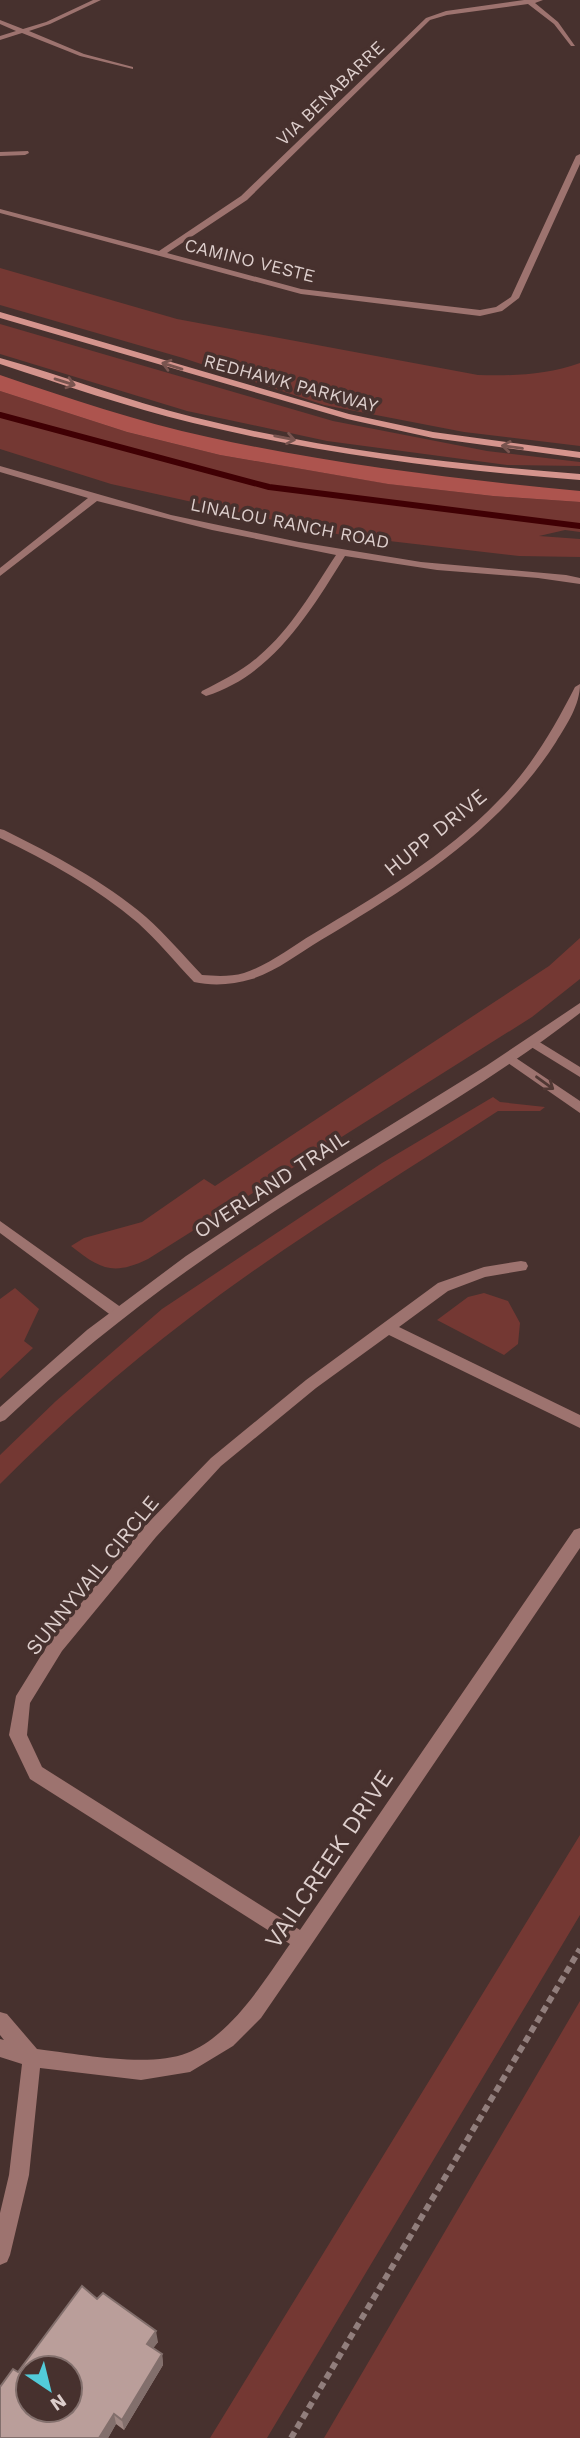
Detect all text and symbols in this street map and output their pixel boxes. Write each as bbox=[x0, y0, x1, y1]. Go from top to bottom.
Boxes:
street label: VIA BENABARRE bbox=[272, 36, 388, 150]
street label: CAMINO VESTE bbox=[183, 234, 317, 286]
street label: REDHAWK PARKWAY bbox=[202, 350, 381, 417]
one-way arrow bbox=[162, 358, 184, 371]
one-way arrow bbox=[54, 376, 76, 389]
one-way arrow bbox=[273, 432, 296, 446]
one-way arrow bbox=[501, 440, 524, 453]
street label: LINALOU RANCH ROAD bbox=[189, 493, 391, 553]
street label: HUPP DRIVE bbox=[379, 783, 491, 881]
one-way arrow bbox=[535, 1076, 554, 1090]
street label: OVERLAND TRAIL bbox=[189, 1125, 353, 1243]
street label: SUNNYVAIL CIRCLE bbox=[20, 1490, 164, 1660]
street label: VAILCREEK DRIVE bbox=[259, 1765, 399, 1953]
north arrow bbox=[14, 2354, 84, 2424]
text: N bbox=[46, 2389, 71, 2416]

